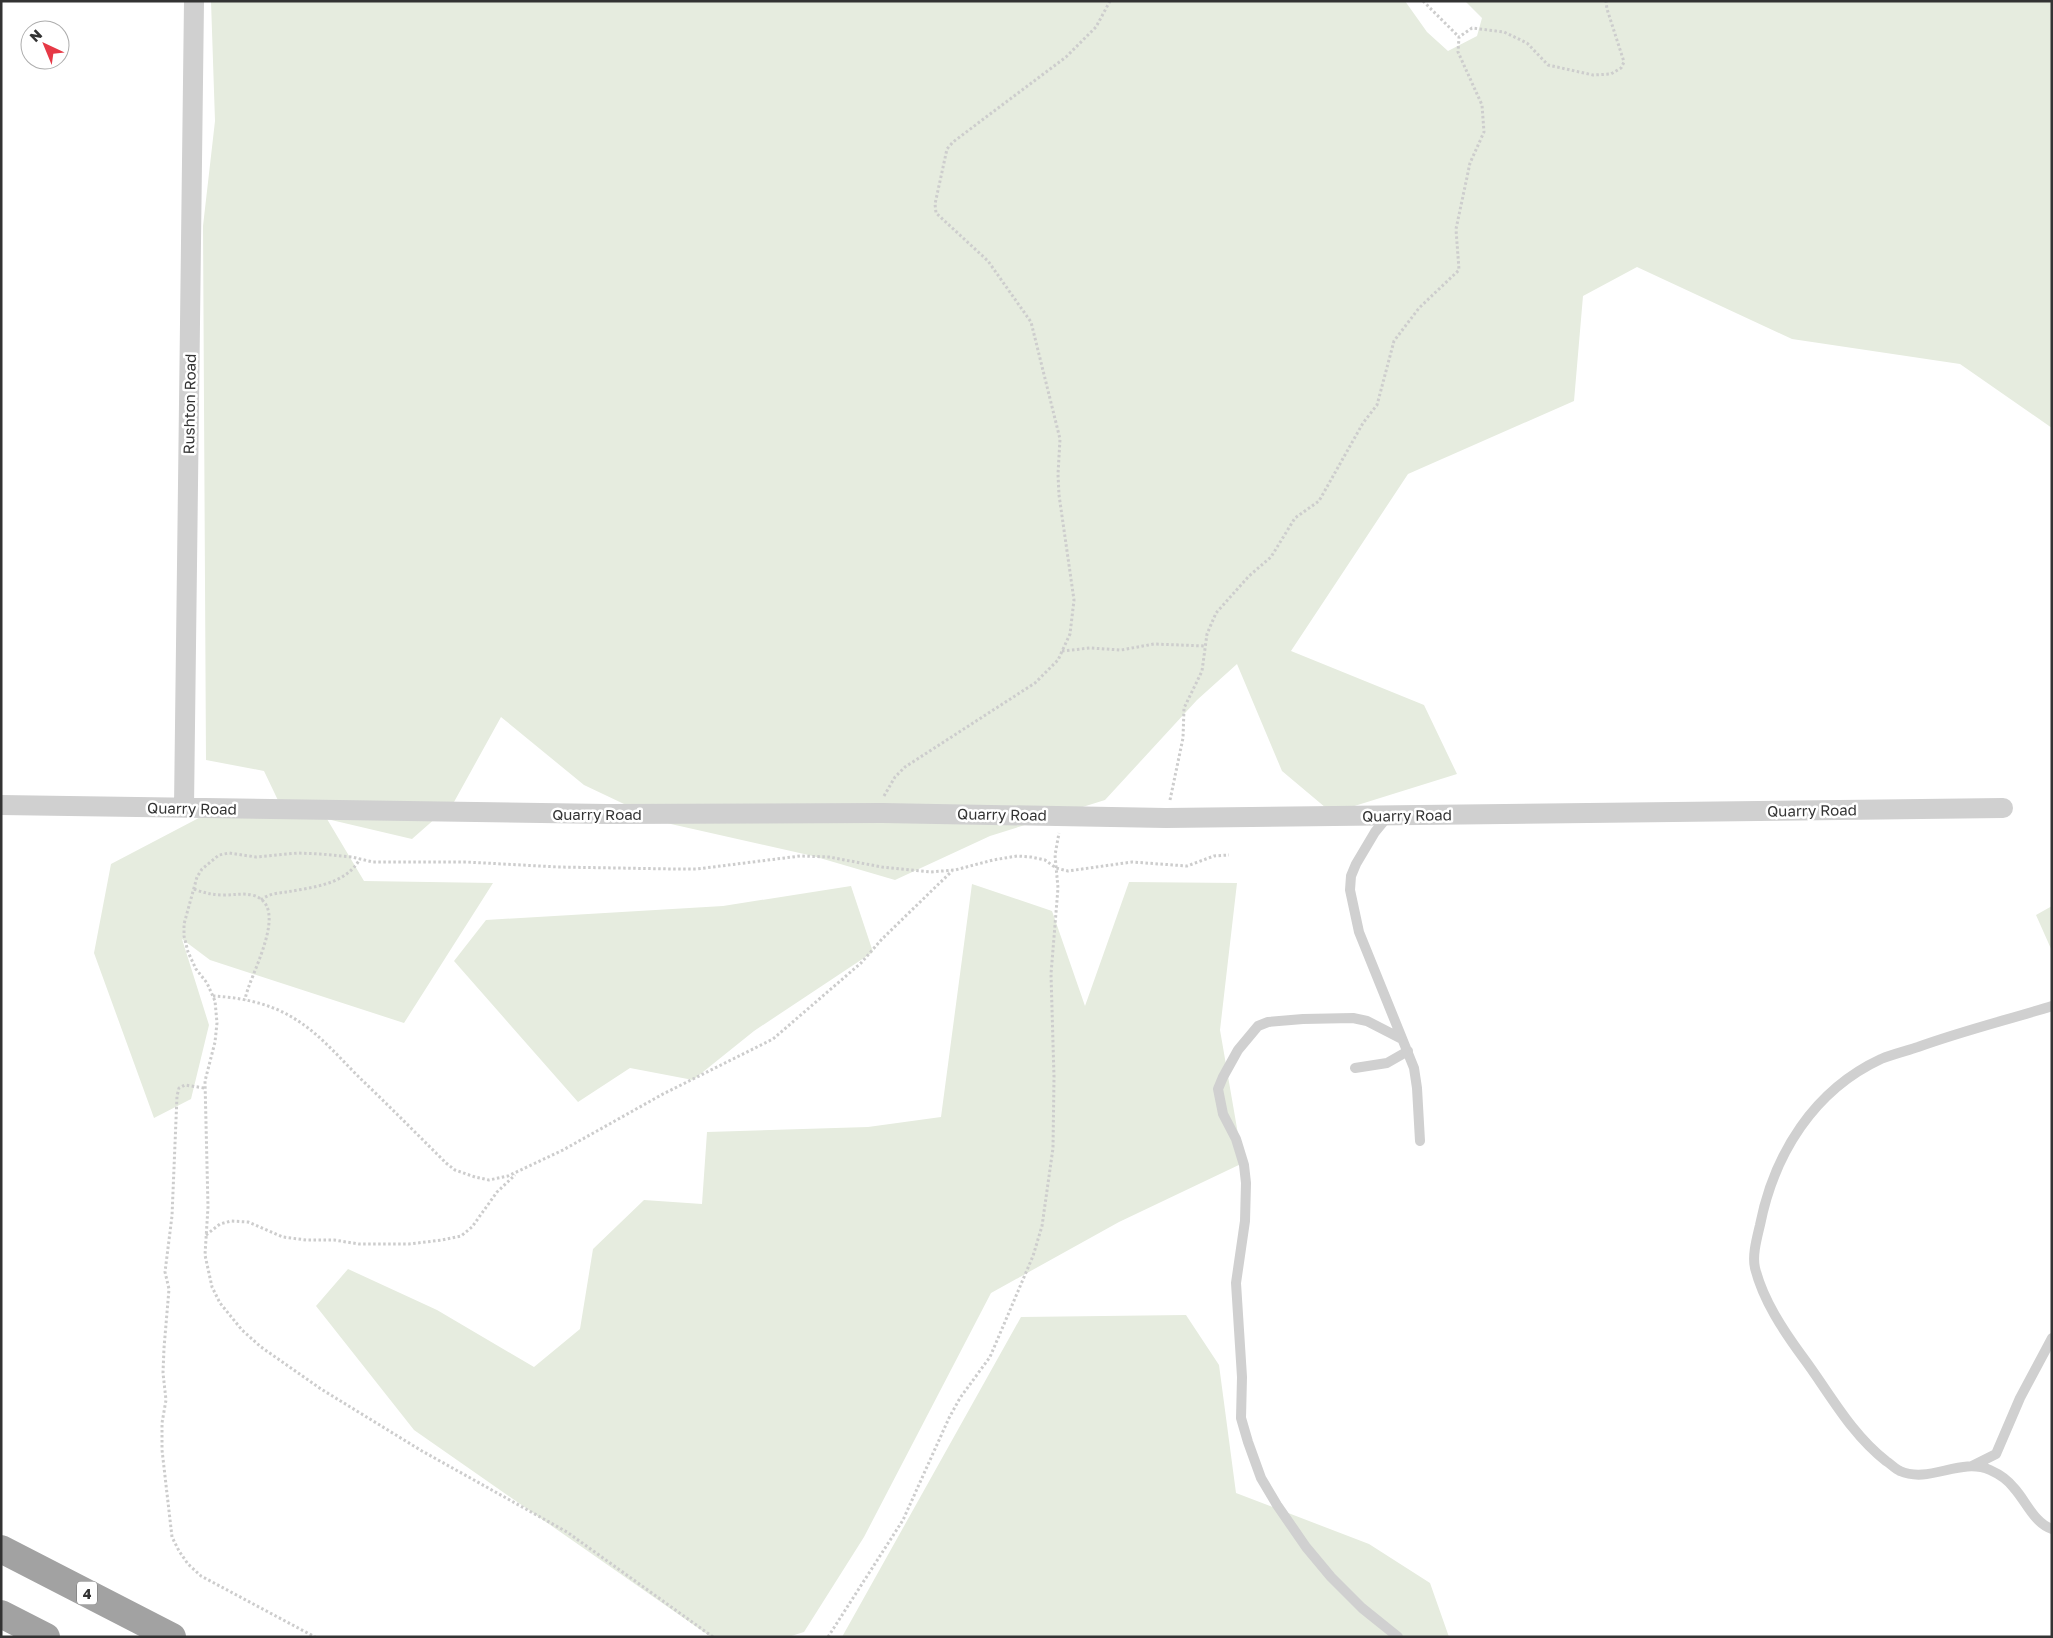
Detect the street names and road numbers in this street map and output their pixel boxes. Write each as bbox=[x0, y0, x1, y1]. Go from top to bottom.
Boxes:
street label: Rushton Road bbox=[179, 353, 199, 455]
street label: Quarry Road bbox=[147, 798, 237, 818]
street label: Quarry Road bbox=[1767, 800, 1857, 820]
street label: Quarry Road bbox=[957, 804, 1047, 824]
street label: Quarry Road bbox=[552, 805, 642, 823]
street label: Quarry Road bbox=[1362, 805, 1452, 825]
road number: 4 bbox=[77, 1582, 97, 1605]

